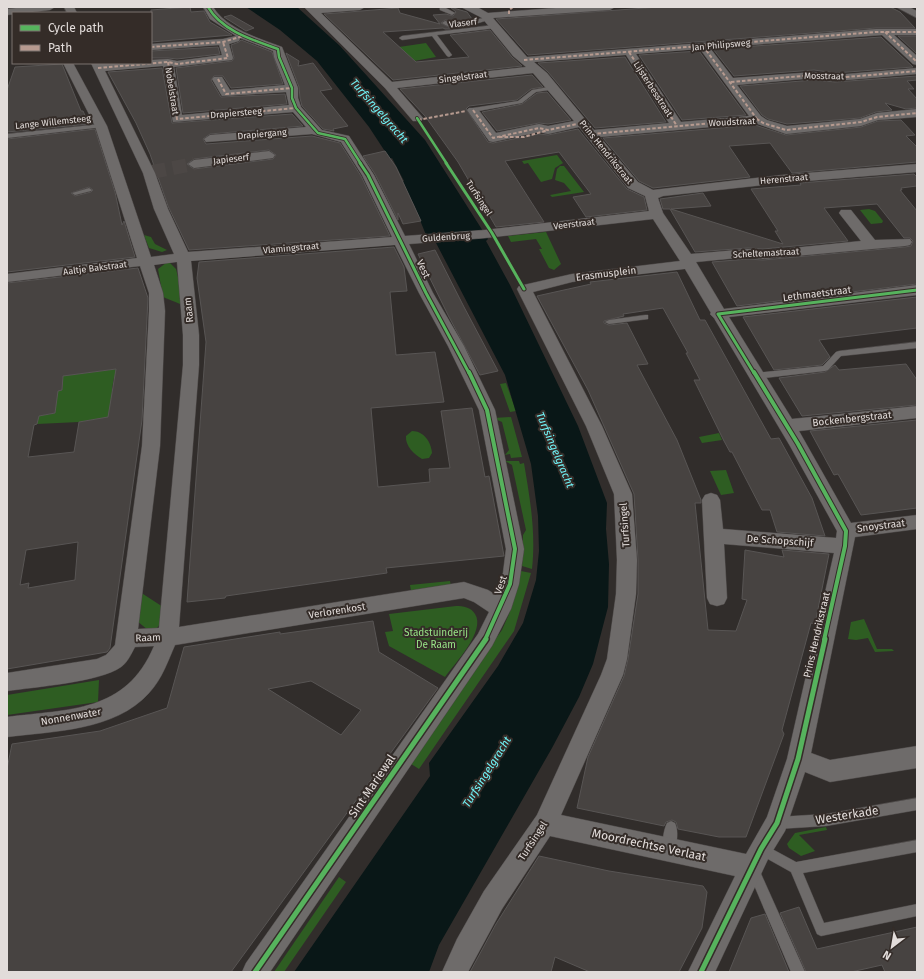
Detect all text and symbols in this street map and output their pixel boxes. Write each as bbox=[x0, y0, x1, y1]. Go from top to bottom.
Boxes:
legend bbox=[12, 12, 152, 64]
street label: Vlaserf bbox=[448, 16, 478, 30]
text: Cycle path bbox=[48, 21, 104, 35]
street label: Jan Philipsweg bbox=[691, 37, 751, 53]
text: Path bbox=[48, 41, 72, 55]
street label: Lijsterbesstraat bbox=[632, 60, 675, 119]
street label: Nobelstraat bbox=[163, 67, 181, 116]
street label: Singelstraat bbox=[438, 69, 488, 85]
street label: Mosstraat bbox=[804, 71, 845, 81]
water label: Turfsingelgracht bbox=[348, 76, 411, 146]
street label: Drapiersteeg bbox=[210, 106, 263, 120]
street label: Lange Willemsteeg bbox=[15, 113, 92, 131]
street label: Woudstraat bbox=[708, 116, 756, 128]
street label: Prins Hendrikstraat bbox=[577, 118, 635, 186]
street label: Drapiergang bbox=[237, 127, 287, 141]
street label: Japieserf bbox=[213, 152, 250, 166]
street label: Herenstraat bbox=[760, 172, 809, 186]
street label: Turfsingel bbox=[464, 178, 494, 218]
street label: Veerstraat bbox=[553, 216, 596, 231]
street label: Guldenbrug bbox=[422, 230, 471, 244]
street label: Vlamingstraat bbox=[263, 241, 320, 255]
street label: Scheltemastraat bbox=[733, 246, 800, 260]
street label: Vest bbox=[413, 258, 433, 281]
street label: Aaltje Bakstraat bbox=[63, 259, 128, 277]
street label: Erasmusplein bbox=[575, 264, 637, 284]
street label: Lethmaetstraat bbox=[782, 284, 852, 304]
street label: Raam bbox=[182, 297, 196, 323]
street label: Bockenbergstraat bbox=[812, 409, 893, 429]
water label: Turfsingelgracht bbox=[533, 410, 577, 490]
street label: Turfsingel bbox=[617, 502, 633, 548]
street label: Snoystraat bbox=[856, 517, 906, 535]
street label: De Schopschijf bbox=[746, 533, 814, 549]
street label: Vest bbox=[492, 574, 510, 596]
street label: Prins Hendrikstraat bbox=[801, 591, 833, 679]
street label: Verlorenkost bbox=[308, 601, 367, 621]
park label: Stadstuinderij De Raam bbox=[404, 627, 468, 651]
street label: Raam bbox=[135, 632, 161, 644]
street label: Nonnenwater bbox=[40, 706, 102, 728]
water label: Turfsingelgracht bbox=[460, 734, 514, 810]
street label: Sint Mariewal bbox=[346, 751, 399, 820]
street label: Westerkade bbox=[815, 803, 879, 827]
street label: Turfsingel bbox=[516, 819, 550, 863]
street label: Moordrechtse Verlaat bbox=[591, 826, 708, 864]
north arrow bbox=[872, 927, 912, 967]
text: N bbox=[881, 948, 894, 963]

